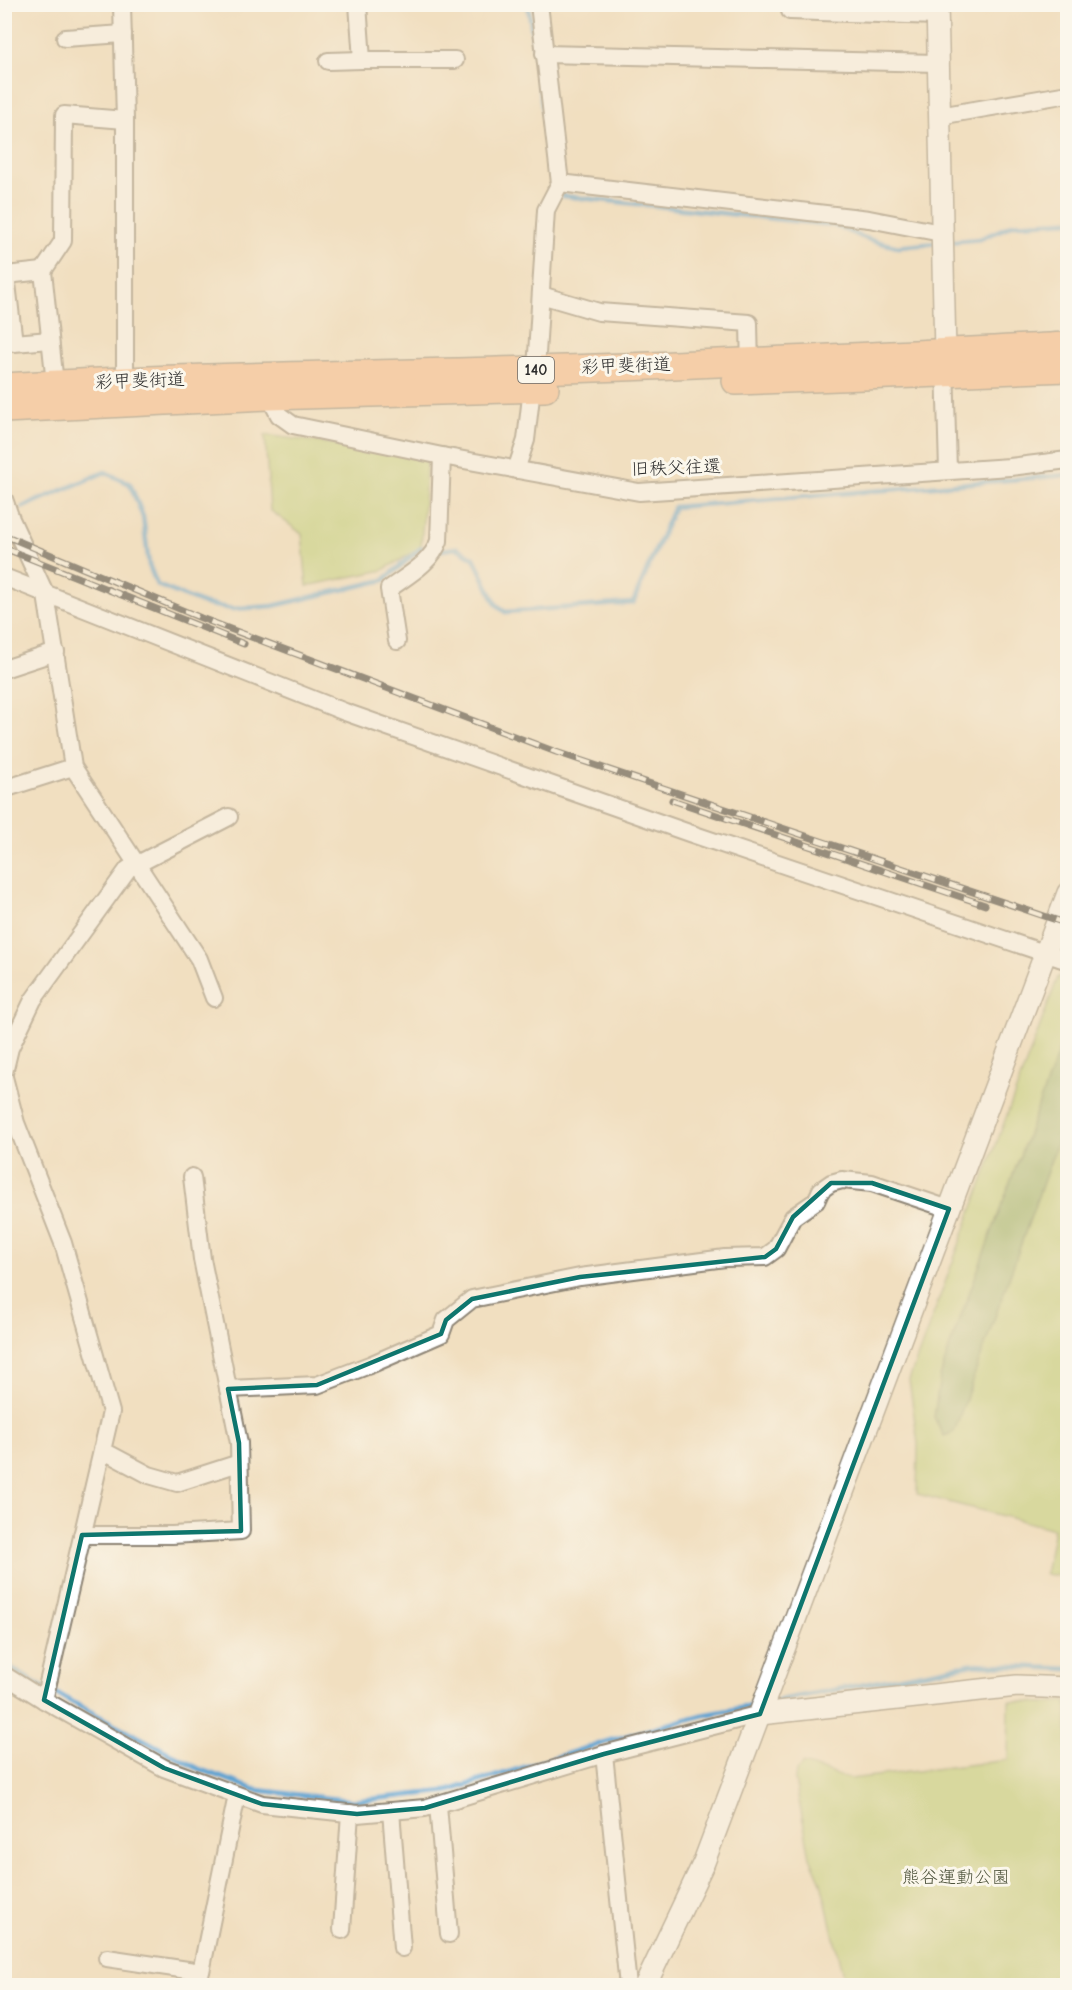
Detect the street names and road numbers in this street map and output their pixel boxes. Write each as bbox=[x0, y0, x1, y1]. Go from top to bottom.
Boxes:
street label: 彩甲斐街道 bbox=[581, 354, 671, 378]
road number: 140 bbox=[518, 357, 554, 383]
street label: 彩甲斐街道 bbox=[95, 369, 185, 393]
street label: 旧秩父往還 bbox=[631, 456, 721, 480]

